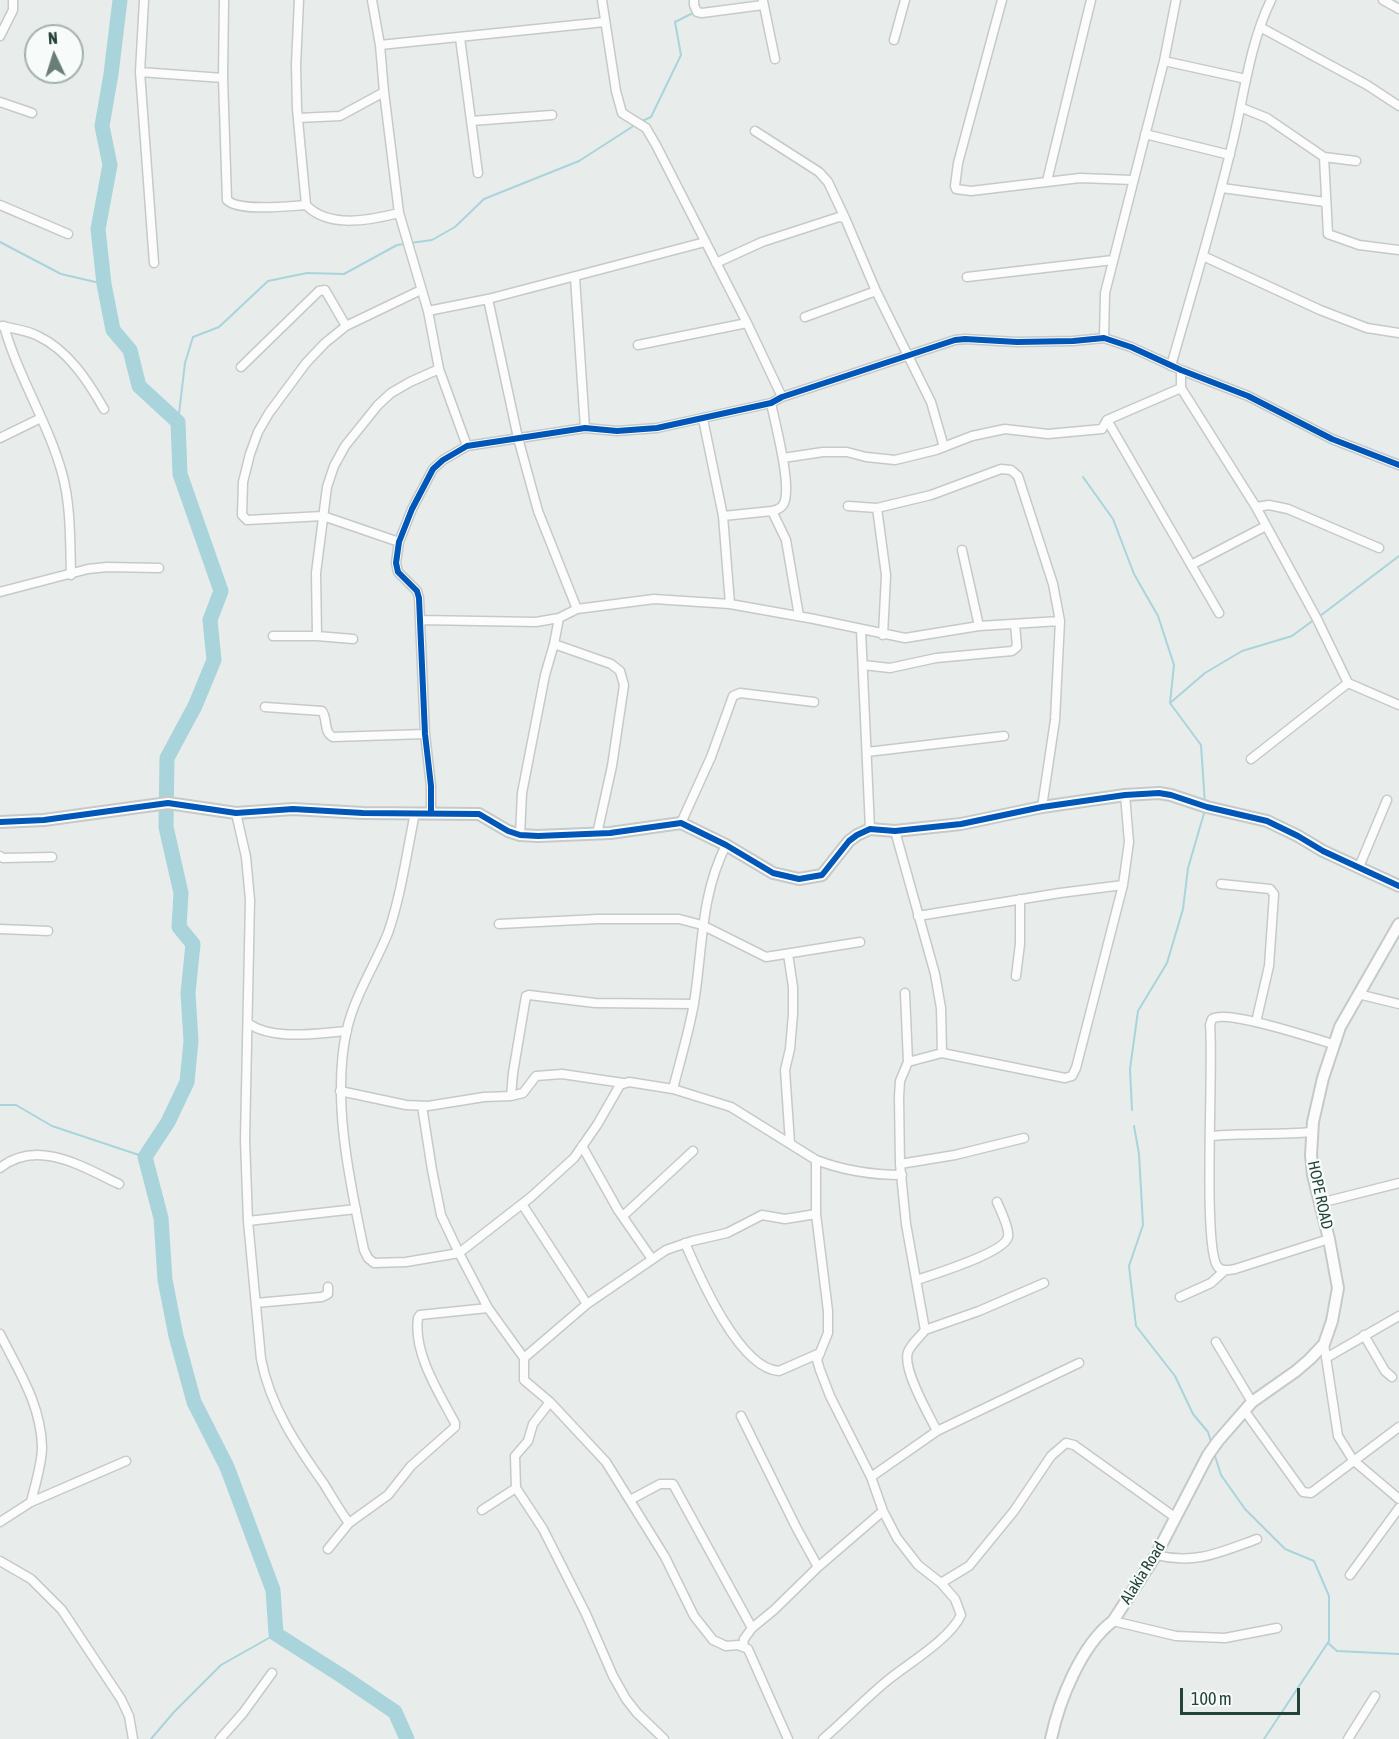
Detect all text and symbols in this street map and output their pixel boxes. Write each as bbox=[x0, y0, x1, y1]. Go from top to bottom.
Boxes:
north arrow bbox=[24, 24, 84, 84]
text: N bbox=[48, 29, 58, 47]
street label: HOPE ROAD bbox=[1303, 1159, 1337, 1231]
street label: Alakia Road bbox=[1116, 1538, 1170, 1608]
scale bar bbox=[1183, 1676, 1303, 1714]
text: 100 m bbox=[1191, 1688, 1232, 1709]

